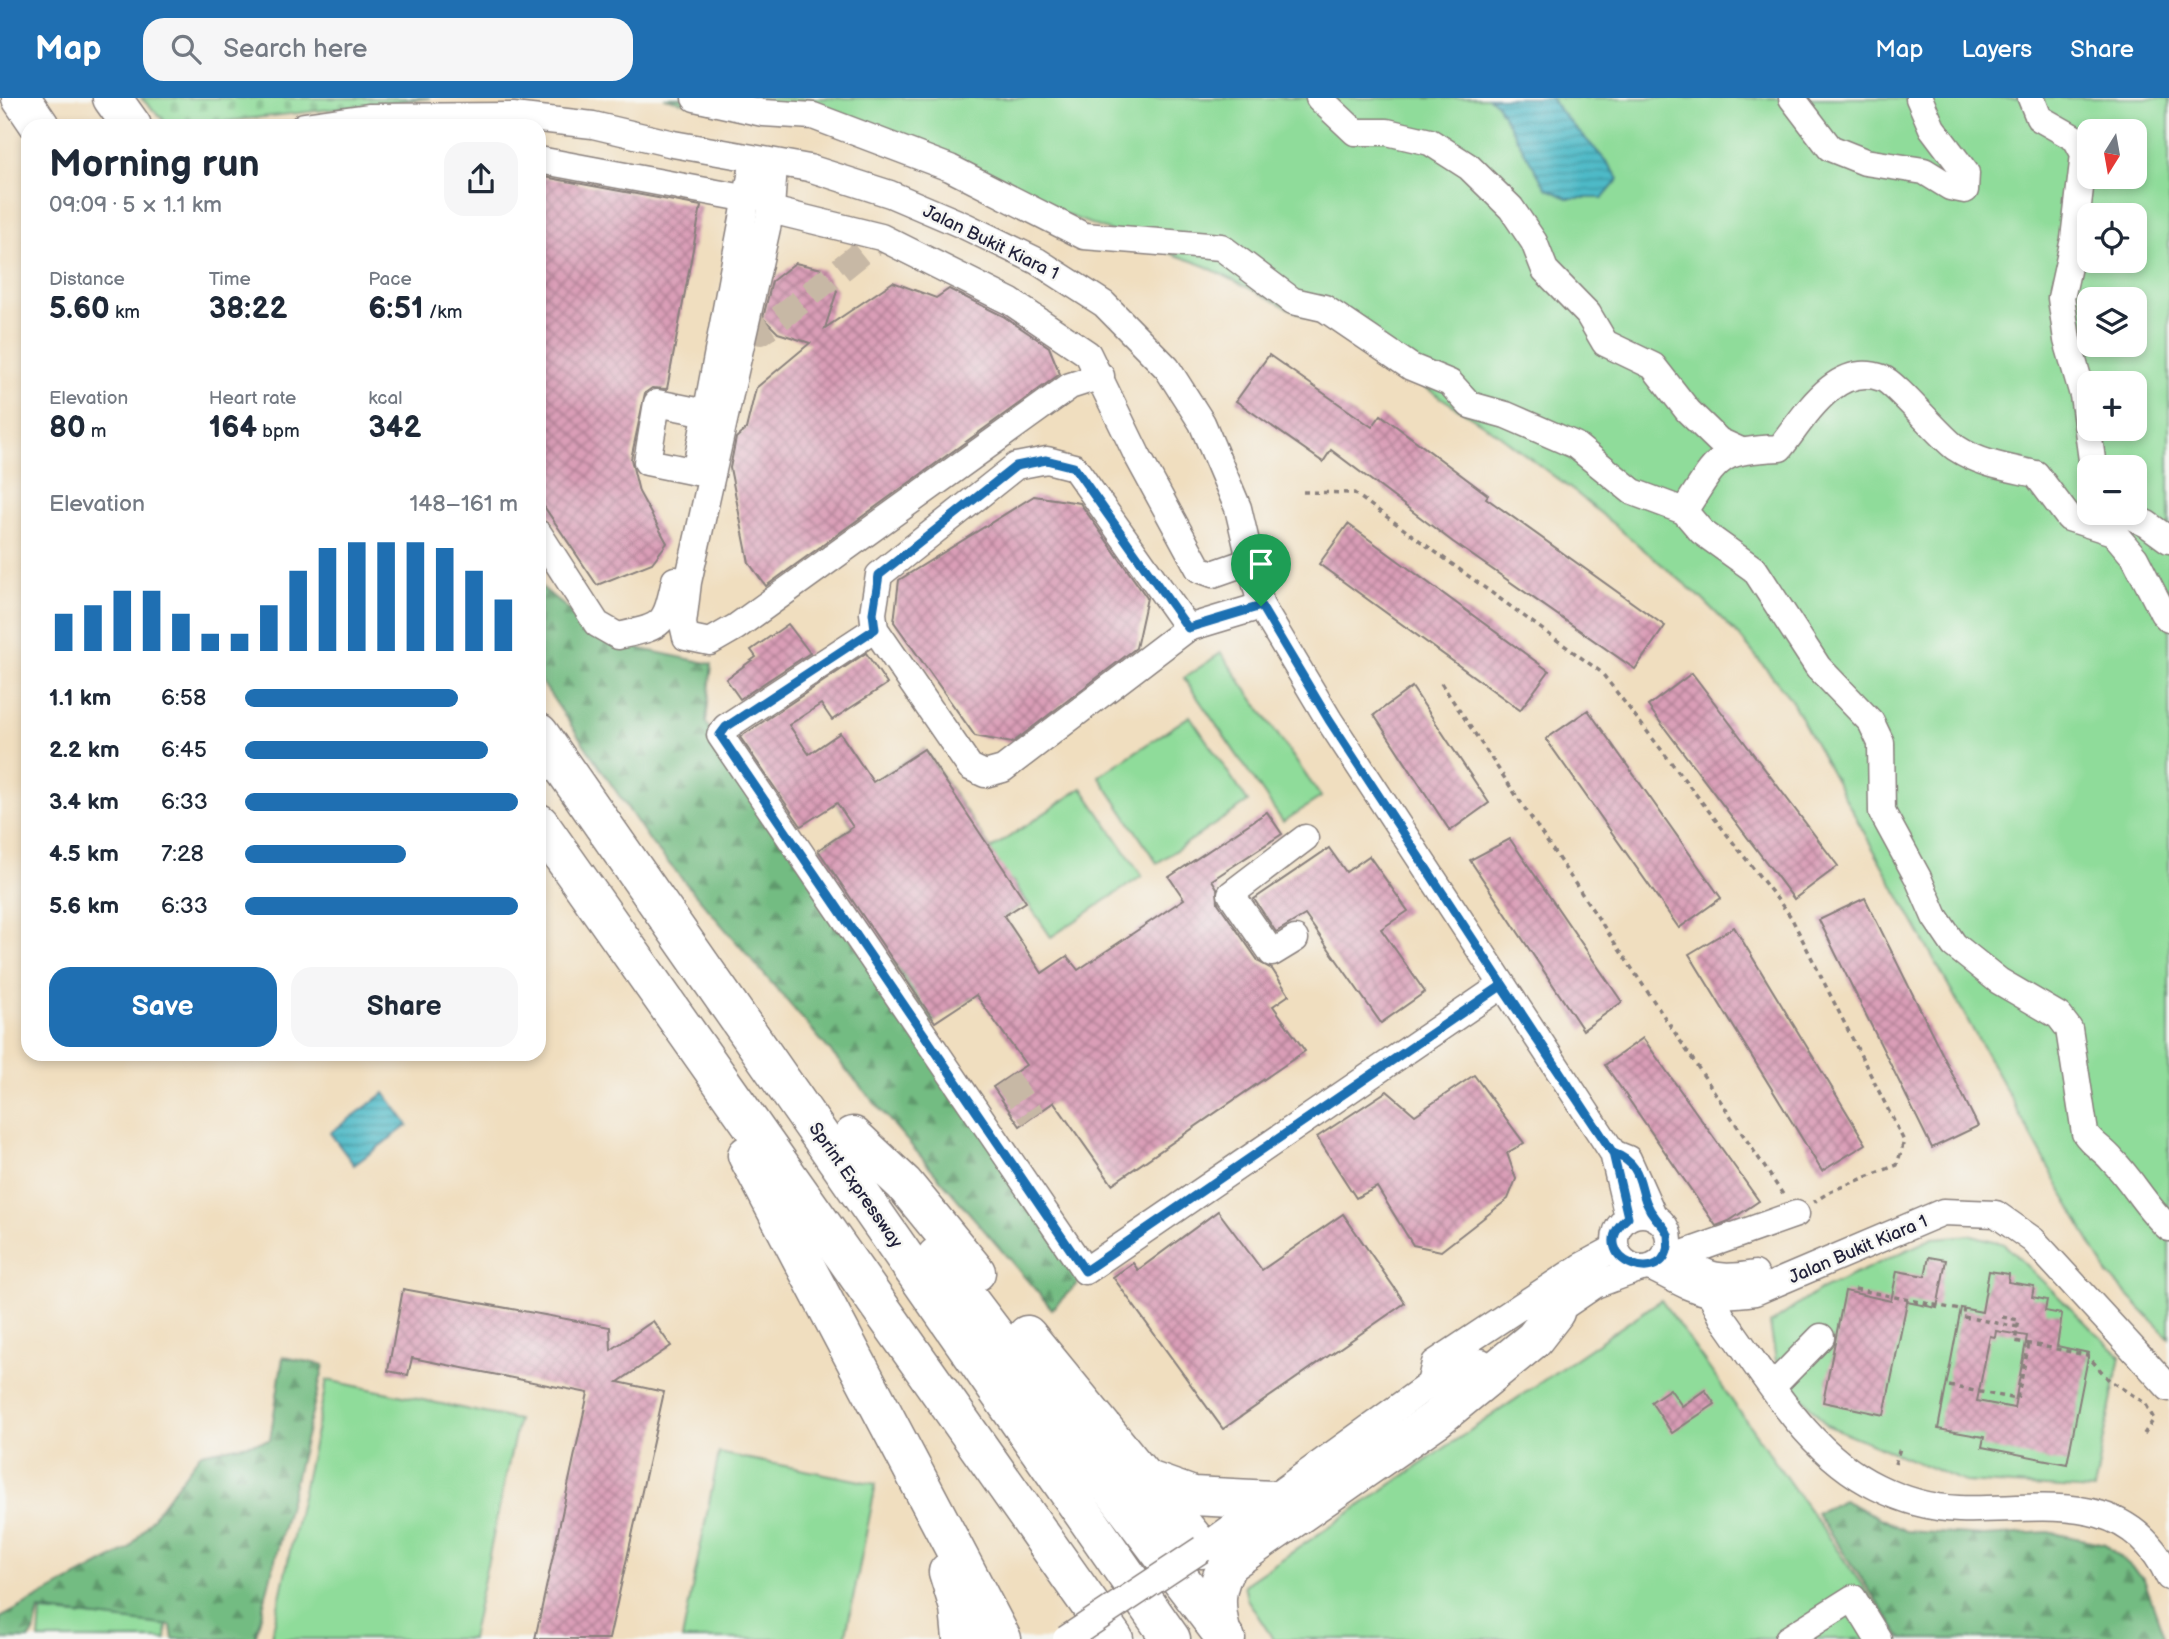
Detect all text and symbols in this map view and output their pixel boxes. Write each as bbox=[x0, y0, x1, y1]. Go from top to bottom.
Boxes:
search box bbox=[143, 18, 633, 81]
text: Map bbox=[35, 29, 101, 69]
icon: search bbox=[167, 30, 205, 68]
text: Search here bbox=[223, 34, 367, 65]
text: Map bbox=[1875, 35, 1923, 64]
text: Layers bbox=[1961, 35, 2032, 64]
text: Share bbox=[2070, 35, 2134, 64]
north arrow bbox=[2077, 119, 2147, 189]
map controls bbox=[2077, 119, 2147, 525]
text: Morning run bbox=[49, 142, 260, 187]
button: share bbox=[444, 142, 518, 216]
text: 09:09 · 5 × 1.1 km bbox=[49, 191, 222, 219]
street label: Jalan Bukit Kiara 1 bbox=[920, 201, 1062, 284]
button: locate bbox=[2077, 203, 2147, 273]
text: Distance bbox=[49, 268, 125, 291]
text: Time bbox=[209, 268, 251, 291]
text: Pace bbox=[368, 268, 412, 291]
button: layers bbox=[2077, 287, 2147, 357]
text: 5.60 bbox=[49, 291, 110, 327]
text: 38:22 bbox=[209, 291, 287, 327]
text: 6:51 bbox=[368, 291, 424, 327]
text: km bbox=[110, 301, 140, 324]
text: /km bbox=[424, 301, 462, 324]
button: + bbox=[2077, 371, 2147, 441]
text: Elevation bbox=[49, 387, 128, 410]
text: Heart rate bbox=[209, 387, 296, 410]
text: kcal bbox=[368, 387, 402, 410]
text: 80 bbox=[49, 410, 86, 446]
text: 164 bbox=[209, 410, 257, 446]
text: 342 bbox=[368, 410, 422, 446]
text: m bbox=[86, 420, 107, 443]
text: bpm bbox=[257, 420, 300, 443]
button: − bbox=[2077, 455, 2147, 525]
text: Elevation bbox=[49, 490, 145, 518]
text: 148–161 m bbox=[409, 490, 518, 518]
pin bbox=[1231, 534, 1291, 606]
icon: arrive bbox=[1242, 545, 1280, 583]
text: 1.1 km bbox=[49, 684, 111, 712]
text: 6:58 bbox=[161, 684, 206, 712]
text: 2.2 km bbox=[49, 736, 120, 764]
text: 6:45 bbox=[161, 736, 207, 764]
text: 3.4 km bbox=[49, 788, 119, 816]
text: 6:33 bbox=[161, 788, 208, 816]
text: 4.5 km bbox=[49, 840, 119, 868]
text: 7:28 bbox=[161, 840, 204, 868]
text: 5.6 km bbox=[49, 892, 119, 920]
text: 6:33 bbox=[161, 892, 208, 920]
button: Save bbox=[49, 967, 277, 1047]
button: Share bbox=[291, 967, 518, 1047]
street label: Sprint Expressway bbox=[805, 1119, 907, 1253]
street label: Jalan Bukit Kiara 1 bbox=[1786, 1211, 1931, 1288]

